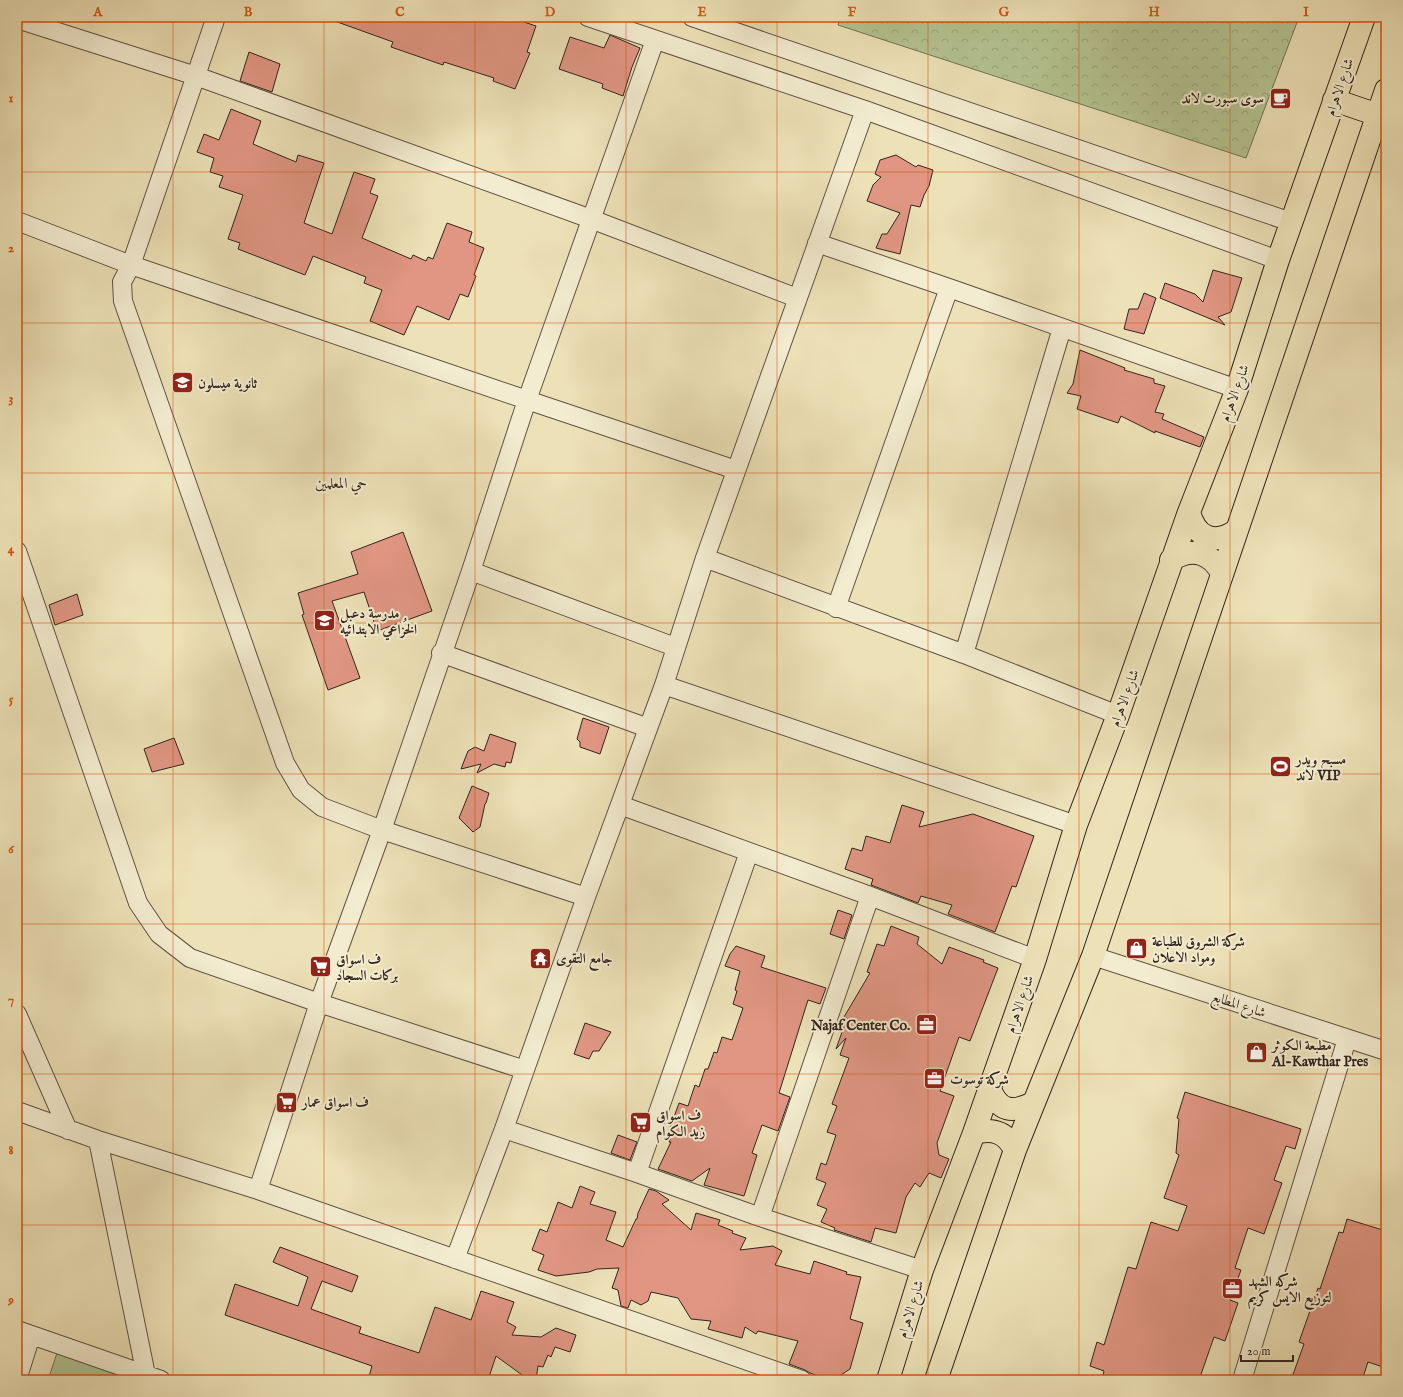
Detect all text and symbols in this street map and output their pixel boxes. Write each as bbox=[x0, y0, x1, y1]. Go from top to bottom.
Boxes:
text: A bbox=[93, 4, 104, 21]
text: B bbox=[244, 4, 253, 21]
text: C bbox=[395, 4, 405, 21]
text: D bbox=[545, 4, 556, 21]
text: E bbox=[697, 4, 707, 21]
text: F bbox=[848, 4, 857, 21]
text: G bbox=[999, 4, 1010, 21]
text: H bbox=[1148, 4, 1160, 21]
text: I bbox=[1303, 4, 1309, 21]
street label: شارع الاهرام bbox=[1322, 56, 1361, 120]
cafe icon: سوى سبورت لاند bbox=[1267, 85, 1293, 111]
text: 1 bbox=[9, 90, 14, 107]
place label: سوى سبورت لاند bbox=[1182, 90, 1264, 108]
text: 2 bbox=[8, 240, 14, 257]
street label: شارع الاهرام bbox=[1216, 362, 1256, 426]
school or university icon: ثانوية ميسلون bbox=[169, 370, 195, 396]
place label: ثانوية ميسلون bbox=[198, 375, 257, 393]
text: 3 bbox=[9, 390, 14, 407]
district label: حي المعلمین bbox=[315, 474, 367, 495]
text: 4 bbox=[8, 541, 15, 558]
place label: مدرسة دعبل الخُزاعي الابتدائيه bbox=[340, 605, 417, 641]
school or university icon: مدرسة دعبل الخُزاعي الابتدائيه bbox=[311, 608, 337, 634]
street label: شارع الاهرام bbox=[1106, 667, 1146, 731]
text: 5 bbox=[9, 691, 14, 708]
place label: مسبح ويدر لاند VIP bbox=[1294, 751, 1346, 785]
sports icon: مسبح ويدر لاند VIP bbox=[1267, 754, 1293, 780]
text: 6 bbox=[8, 841, 14, 858]
place label: شركة الشروق للطباعة ومواد الاعلان bbox=[1152, 932, 1245, 967]
shop icon: شركة الشروق للطباعة ومواد الاعلان bbox=[1123, 936, 1149, 962]
temple icon: جامع التقوى bbox=[527, 945, 553, 971]
place label: جامع التقوى bbox=[556, 950, 613, 971]
place label: ف اسواق بركات السجاد bbox=[336, 951, 398, 985]
supermarket icon: ف اسواق بركات السجاد bbox=[307, 954, 333, 980]
street label: شارع الاهرام bbox=[1002, 973, 1041, 1037]
street label: شارع المطابع bbox=[1208, 988, 1268, 1026]
text: 7 bbox=[8, 992, 14, 1009]
office icon: Najaf Center Co. bbox=[913, 1012, 939, 1038]
place label: Najaf Center Co. bbox=[810, 1017, 910, 1035]
place label: مطبعة الكوثر Al-Kawthar Pres bbox=[1270, 1037, 1368, 1071]
shop icon: مطبعة الكوثر Al-Kawthar Pres bbox=[1244, 1040, 1270, 1066]
office icon: شركة توسوت bbox=[921, 1066, 947, 1092]
place label: شركة توسوت bbox=[950, 1070, 1009, 1089]
supermarket icon: ف اسواق عمار bbox=[274, 1089, 300, 1115]
place label: ف اسواق عمار bbox=[300, 1094, 369, 1112]
place label: ف اسواق زيد الكوام bbox=[656, 1107, 706, 1144]
supermarket icon: ف اسواق زيد الكوام bbox=[627, 1110, 653, 1136]
text: 8 bbox=[8, 1142, 14, 1159]
place label: شركه الشهد لتوزيع الايس كريم bbox=[1248, 1272, 1332, 1310]
office icon: شركه الشهد لتوزيع الايس كريم bbox=[1220, 1276, 1246, 1302]
street label: شارع الاهرام bbox=[894, 1278, 931, 1341]
text: 9 bbox=[7, 1292, 14, 1309]
scale bar bbox=[1241, 1337, 1293, 1363]
text: 20 m bbox=[1247, 1344, 1270, 1359]

